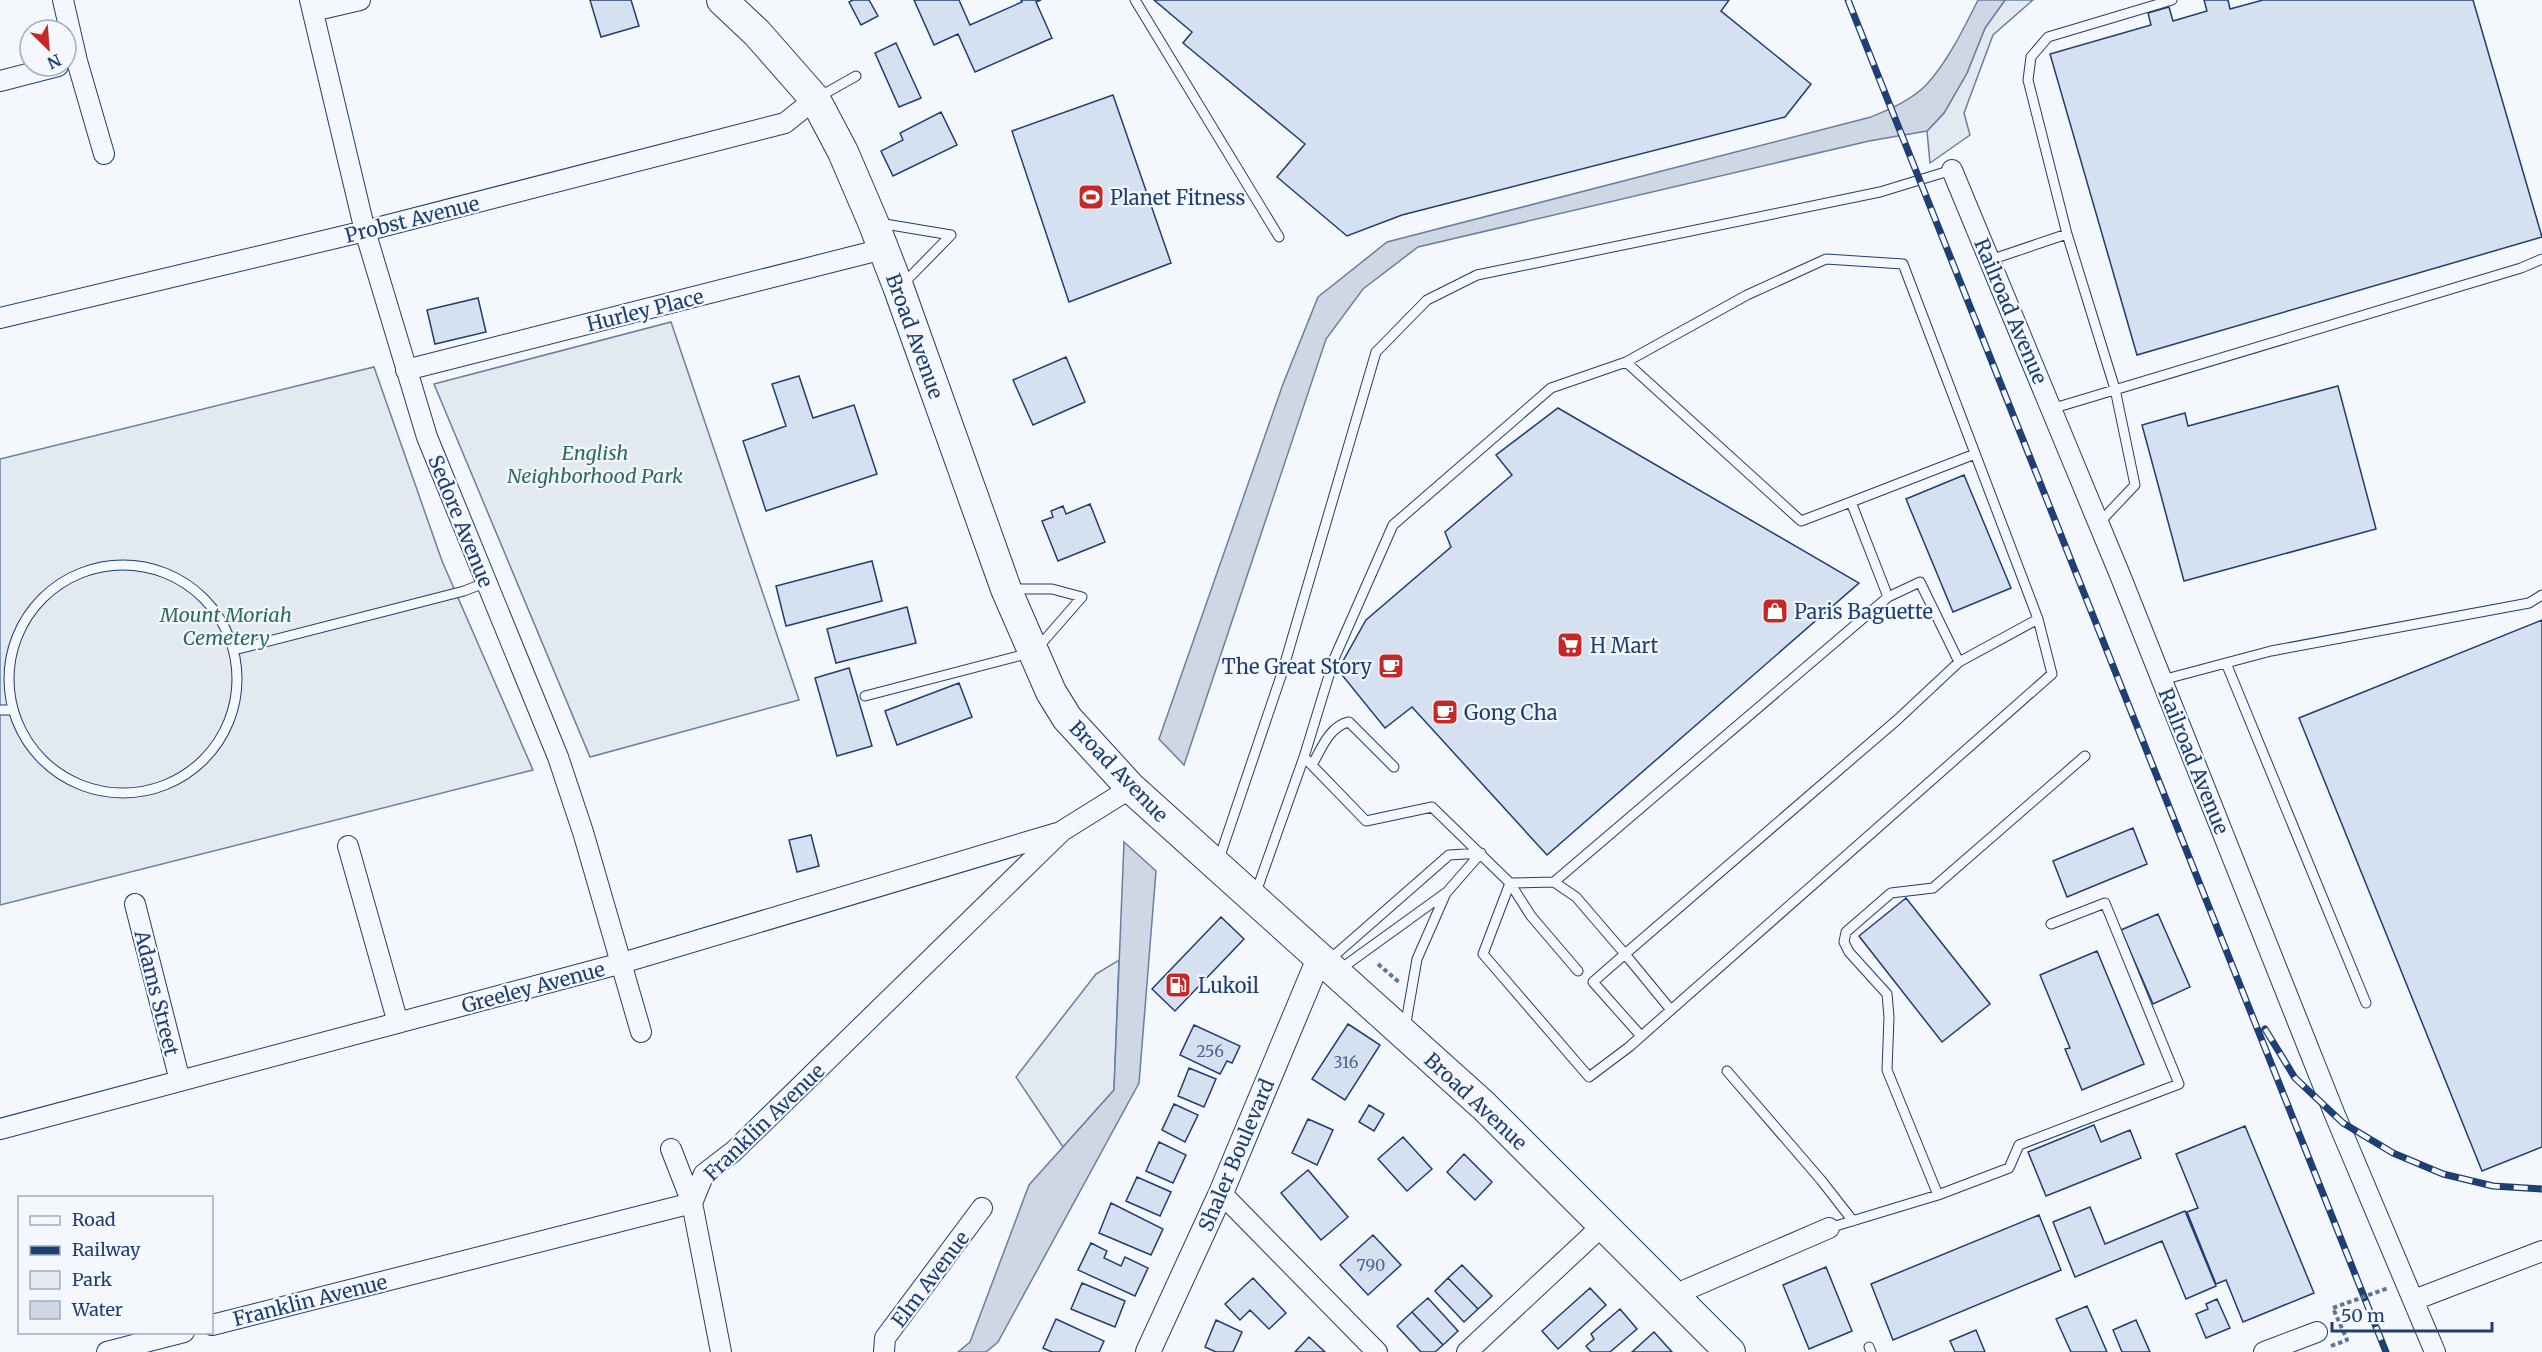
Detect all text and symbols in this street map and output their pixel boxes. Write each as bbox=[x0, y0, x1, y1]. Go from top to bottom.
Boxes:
north arrow bbox=[18, 18, 78, 78]
text: N bbox=[44, 50, 64, 73]
sports icon: Planet Fitness bbox=[1076, 182, 1106, 212]
place label: Planet Fitness bbox=[1110, 185, 1245, 210]
street label: Probst Avenue bbox=[342, 190, 482, 248]
street label: Railroad Avenue bbox=[1969, 234, 2053, 388]
street label: Broad Avenue bbox=[881, 270, 949, 402]
street label: Hurley Place bbox=[584, 283, 706, 337]
park label: English Neighborhood Park bbox=[507, 440, 683, 488]
street label: Sedore Avenue bbox=[423, 451, 499, 591]
shop icon: Paris Baguette bbox=[1760, 596, 1790, 626]
place label: Paris Baguette bbox=[1794, 599, 1933, 624]
park label: Mount Moriah Cemetery bbox=[159, 602, 292, 650]
supermarket icon: H Mart bbox=[1555, 630, 1585, 660]
place label: H Mart bbox=[1590, 633, 1658, 658]
cafe icon: The Great Story bbox=[1376, 651, 1406, 681]
place label: The Great Story bbox=[1222, 654, 1372, 679]
street label: Railroad Avenue bbox=[2153, 684, 2235, 838]
cafe icon: Gong Cha bbox=[1430, 697, 1460, 727]
place label: Gong Cha bbox=[1464, 700, 1558, 725]
street label: Broad Avenue bbox=[1064, 715, 1174, 827]
street label: Adams Street bbox=[129, 927, 185, 1059]
street label: Greeley Avenue bbox=[459, 956, 607, 1018]
fuel station icon: Lukoil bbox=[1163, 970, 1193, 1000]
place label: Lukoil bbox=[1198, 973, 1259, 998]
house number: 256 bbox=[1196, 1041, 1224, 1061]
street label: Broad Avenue bbox=[1419, 1047, 1533, 1155]
house number: 316 bbox=[1334, 1052, 1359, 1072]
street label: Franklin Avenue bbox=[698, 1058, 830, 1186]
street label: Shaler Boulevard bbox=[1193, 1075, 1279, 1235]
legend bbox=[18, 1196, 213, 1334]
text: Road bbox=[72, 1208, 116, 1231]
street label: Elm Avenue bbox=[886, 1226, 974, 1332]
text: Railway bbox=[72, 1238, 141, 1261]
house number: 790 bbox=[1357, 1255, 1385, 1275]
text: Park bbox=[72, 1268, 113, 1291]
street label: Franklin Avenue bbox=[230, 1269, 390, 1331]
scale bar bbox=[2332, 1295, 2492, 1333]
text: Water bbox=[71, 1298, 123, 1321]
text: 50 m bbox=[2341, 1304, 2385, 1327]

